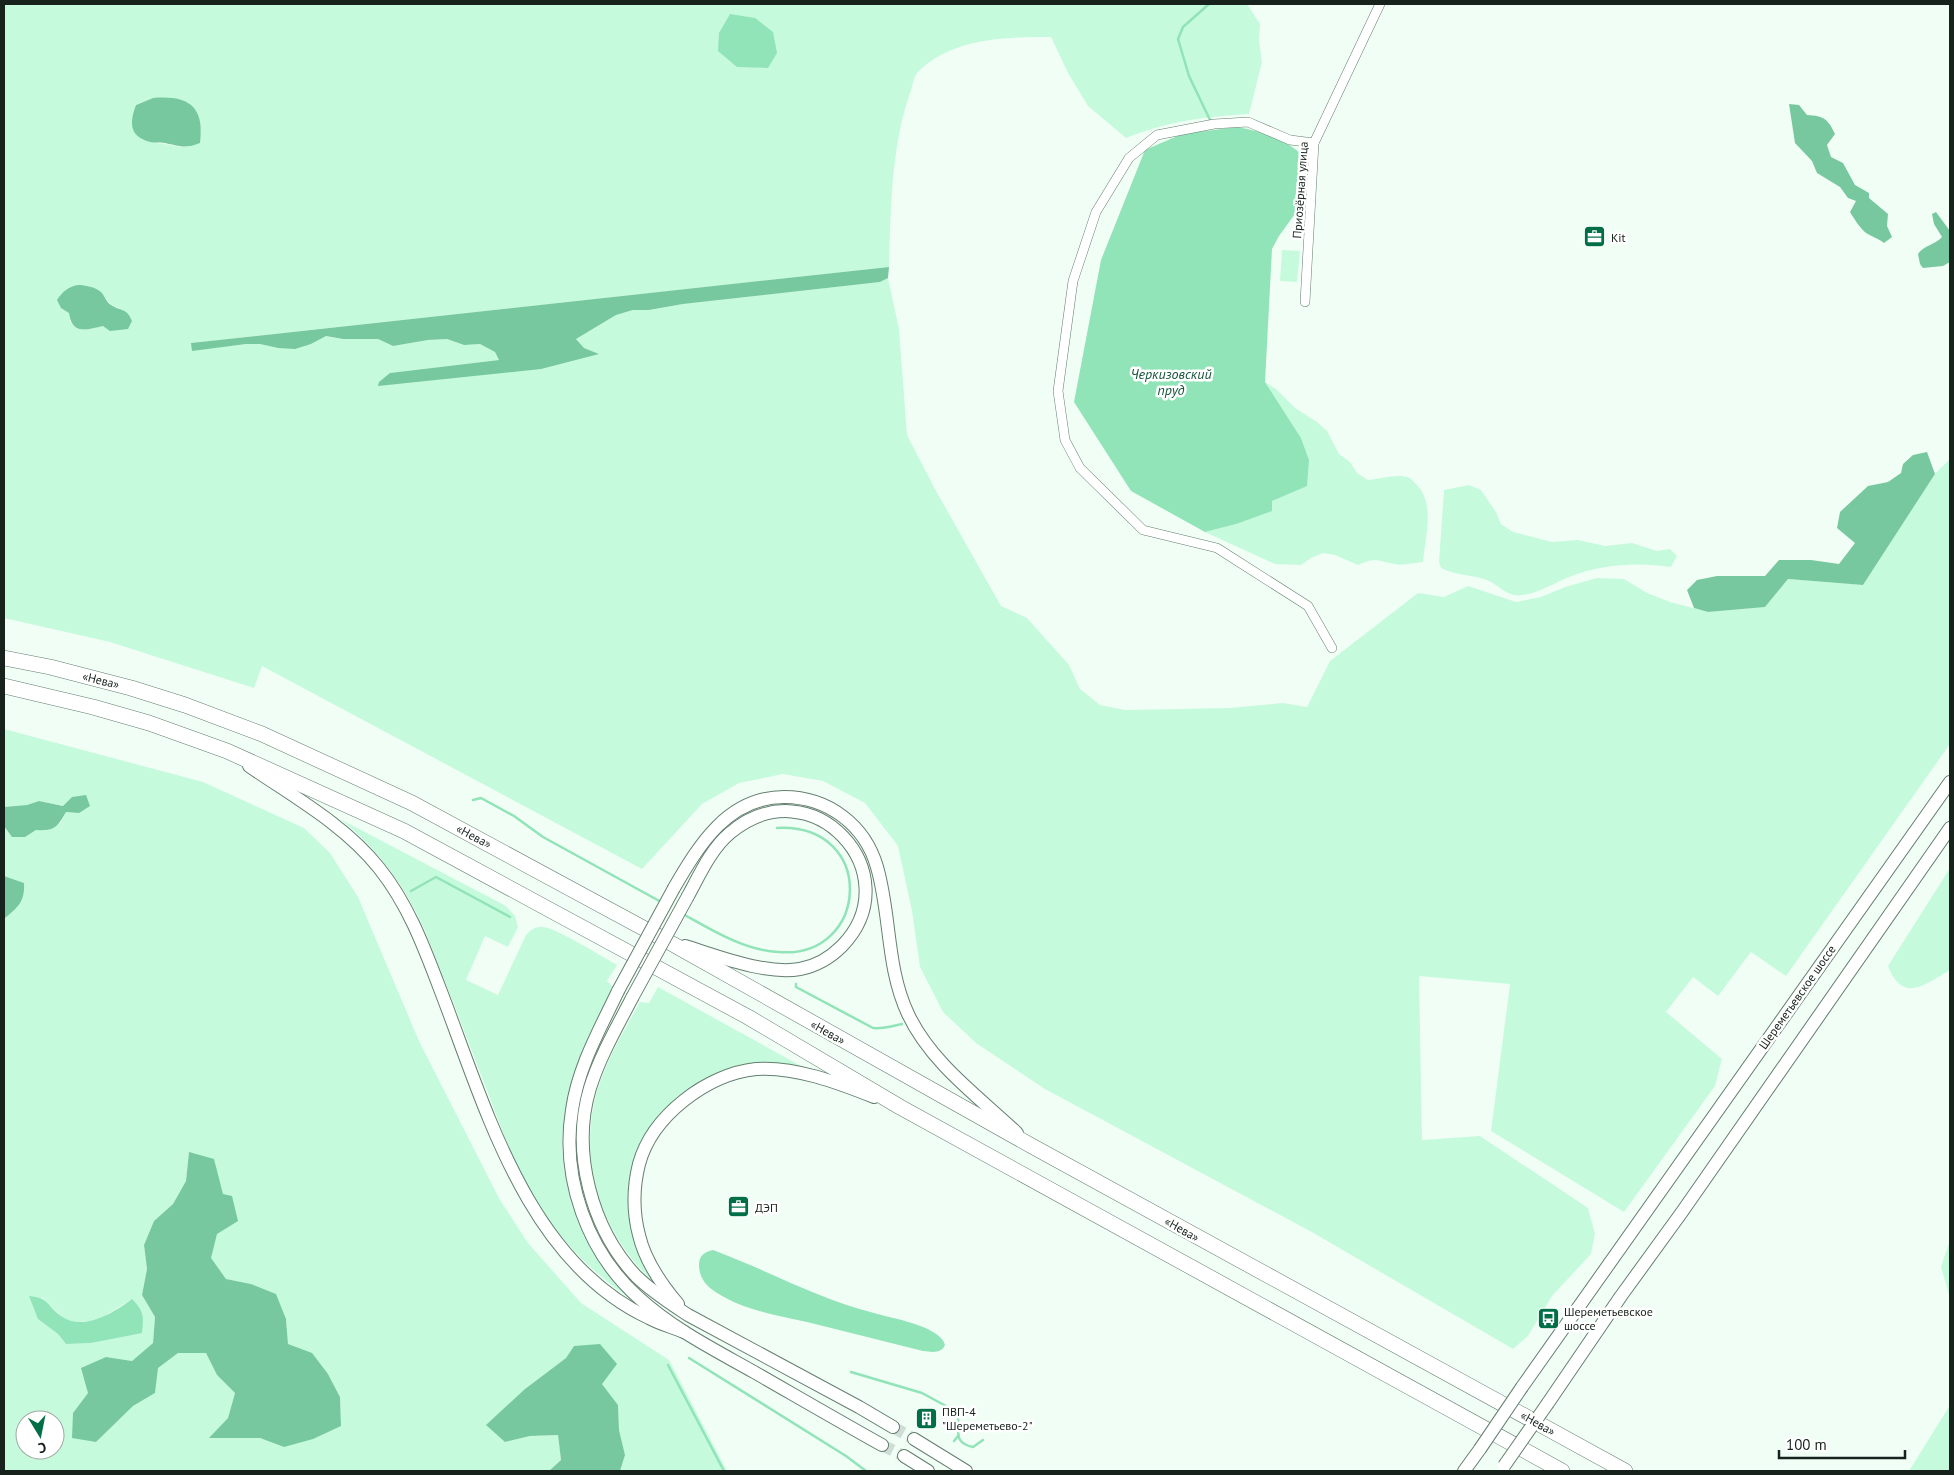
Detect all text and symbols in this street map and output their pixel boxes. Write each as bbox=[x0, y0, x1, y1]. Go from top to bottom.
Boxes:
street label: Приозёрная улица bbox=[1289, 141, 1311, 239]
office icon: Kit bbox=[1583, 225, 1607, 249]
place label: Kit bbox=[1611, 230, 1626, 245]
water label: Черкизовский пруд bbox=[1130, 365, 1212, 399]
street label: «Нева» bbox=[81, 668, 121, 692]
street label: «Нева» bbox=[454, 821, 494, 852]
street label: Шереметьевское шоссе bbox=[1755, 942, 1839, 1052]
street label: «Нева» bbox=[808, 1016, 848, 1048]
office icon: ДЭП bbox=[727, 1195, 751, 1219]
place label: ДЭП bbox=[755, 1200, 778, 1215]
street label: «Нева» bbox=[1162, 1213, 1202, 1245]
place label: Шереметьевское шоссе bbox=[1564, 1304, 1653, 1333]
bus stop icon: Шереметьевское шоссе bbox=[1536, 1306, 1560, 1330]
place label: ПВП-4 "Шереметьево-2" bbox=[942, 1404, 1033, 1433]
building icon: ПВП-4 "Шереметьево-2" bbox=[914, 1406, 938, 1430]
street label: «Нева» bbox=[1518, 1407, 1558, 1439]
north arrow bbox=[15, 1410, 65, 1460]
scale bar bbox=[1779, 1428, 1905, 1460]
text: 100 m bbox=[1786, 1435, 1827, 1454]
text: С bbox=[37, 1438, 48, 1457]

